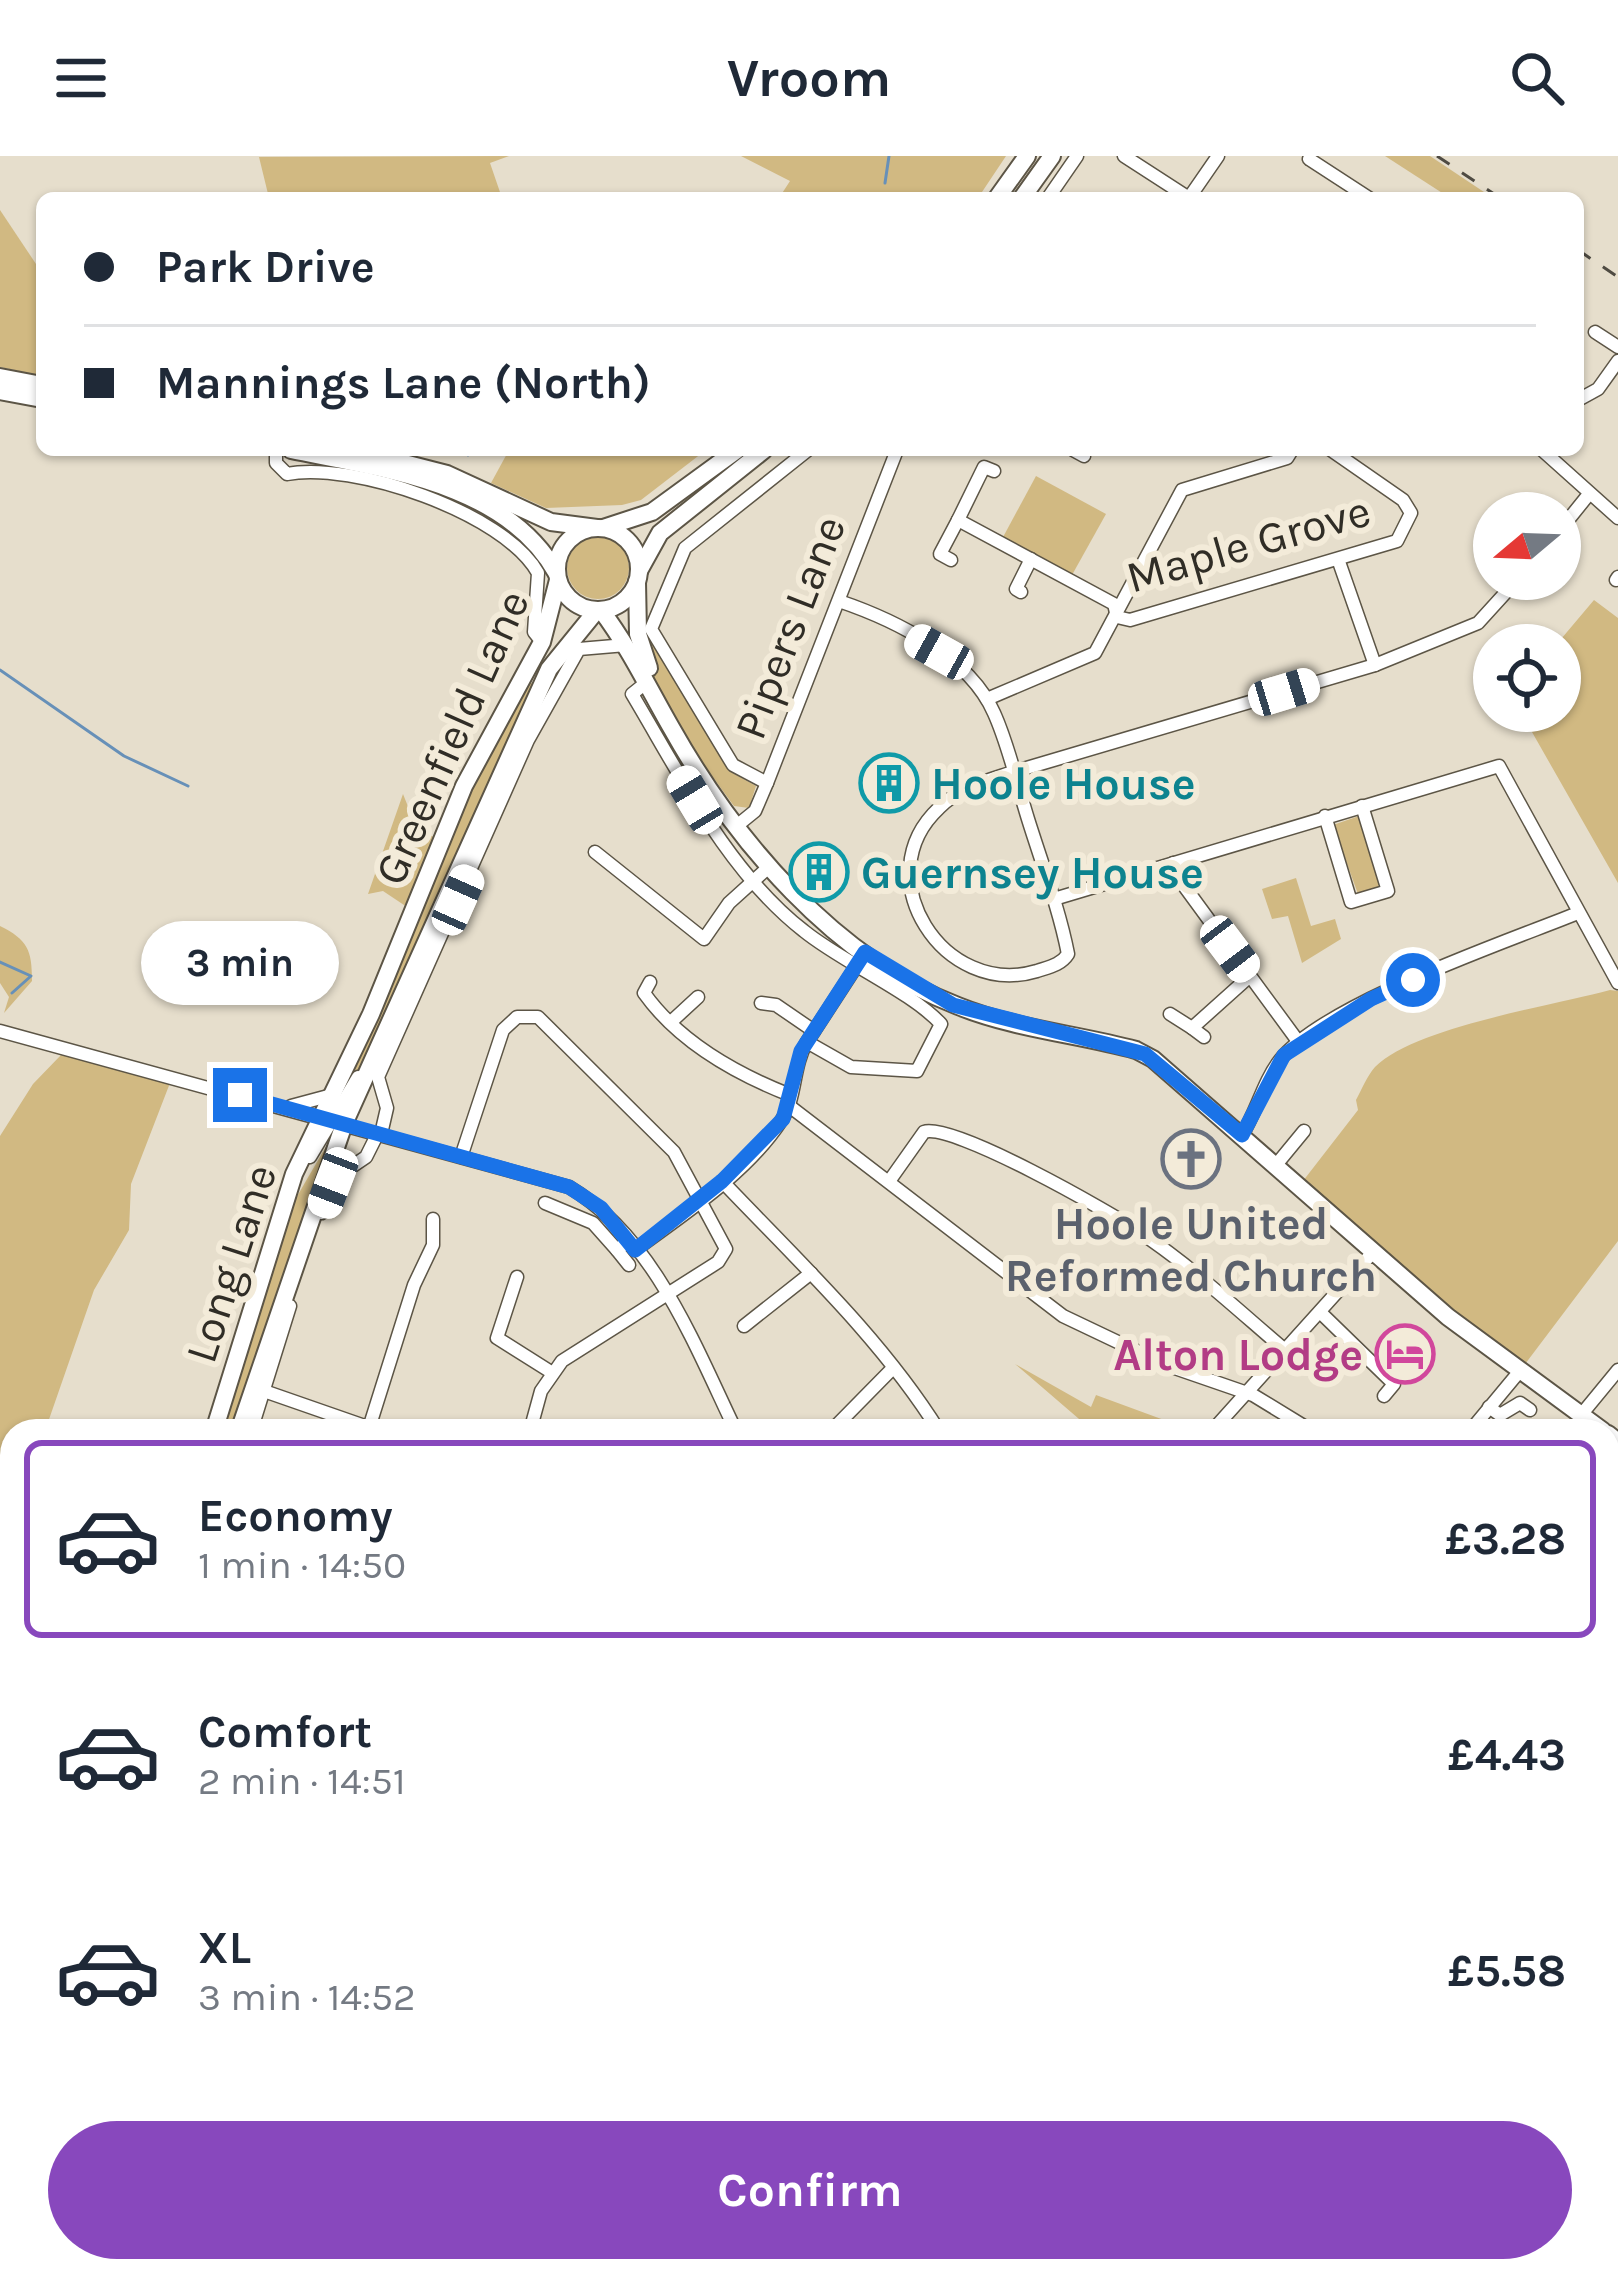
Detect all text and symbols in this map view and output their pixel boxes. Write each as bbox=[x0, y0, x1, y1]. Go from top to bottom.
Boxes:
icon: menu bbox=[48, 45, 114, 111]
icon: search bbox=[1504, 45, 1570, 111]
text: Vroom bbox=[727, 46, 891, 110]
text: Park Drive bbox=[156, 241, 375, 293]
text: Mannings Lane (North) bbox=[156, 357, 651, 409]
street label: Maple Grove bbox=[1120, 484, 1376, 604]
north arrow bbox=[1473, 492, 1581, 600]
map controls bbox=[1473, 492, 1581, 732]
street label: Pipers Lane bbox=[724, 509, 856, 746]
street label: Greenfield Lane bbox=[364, 582, 540, 893]
car bbox=[899, 619, 979, 685]
button: locate bbox=[1473, 624, 1581, 732]
car bbox=[1244, 664, 1324, 720]
building icon: Hoole House bbox=[858, 752, 920, 814]
place label: Hoole House bbox=[931, 758, 1196, 810]
car bbox=[661, 760, 729, 840]
building icon: Guernsey House bbox=[788, 841, 850, 903]
place label: Guernsey House bbox=[861, 847, 1204, 900]
car bbox=[427, 860, 489, 940]
car bbox=[1194, 909, 1266, 989]
callout: 3 min bbox=[141, 921, 339, 1005]
text: 3 min bbox=[186, 940, 294, 986]
route start bbox=[1386, 953, 1440, 1007]
route end bbox=[213, 1068, 267, 1122]
church icon: Hoole United Reformed Church bbox=[1160, 1128, 1222, 1190]
car bbox=[303, 1143, 363, 1223]
street label: Long Lane bbox=[175, 1158, 288, 1369]
place label: Hoole United Reformed Church bbox=[1005, 1198, 1377, 1302]
hotel icon: Alton Lodge bbox=[1374, 1323, 1436, 1385]
place label: Alton Lodge bbox=[1113, 1329, 1363, 1382]
icon: car bbox=[54, 1485, 162, 1593]
text: Economy bbox=[198, 1490, 393, 1542]
text: £3.28 bbox=[1445, 1513, 1566, 1565]
text: 1 min · 14:50 bbox=[198, 1542, 406, 1588]
icon: car bbox=[54, 1701, 162, 1809]
text: Comfort bbox=[198, 1706, 372, 1758]
text: £4.43 bbox=[1448, 1729, 1566, 1781]
text: 2 min · 14:51 bbox=[198, 1758, 406, 1804]
icon: car bbox=[54, 1917, 162, 2025]
text: XL bbox=[198, 1922, 251, 1974]
text: £5.58 bbox=[1448, 1945, 1566, 1997]
text: 3 min · 14:52 bbox=[198, 1974, 416, 2020]
button: Confirm bbox=[48, 2121, 1572, 2259]

